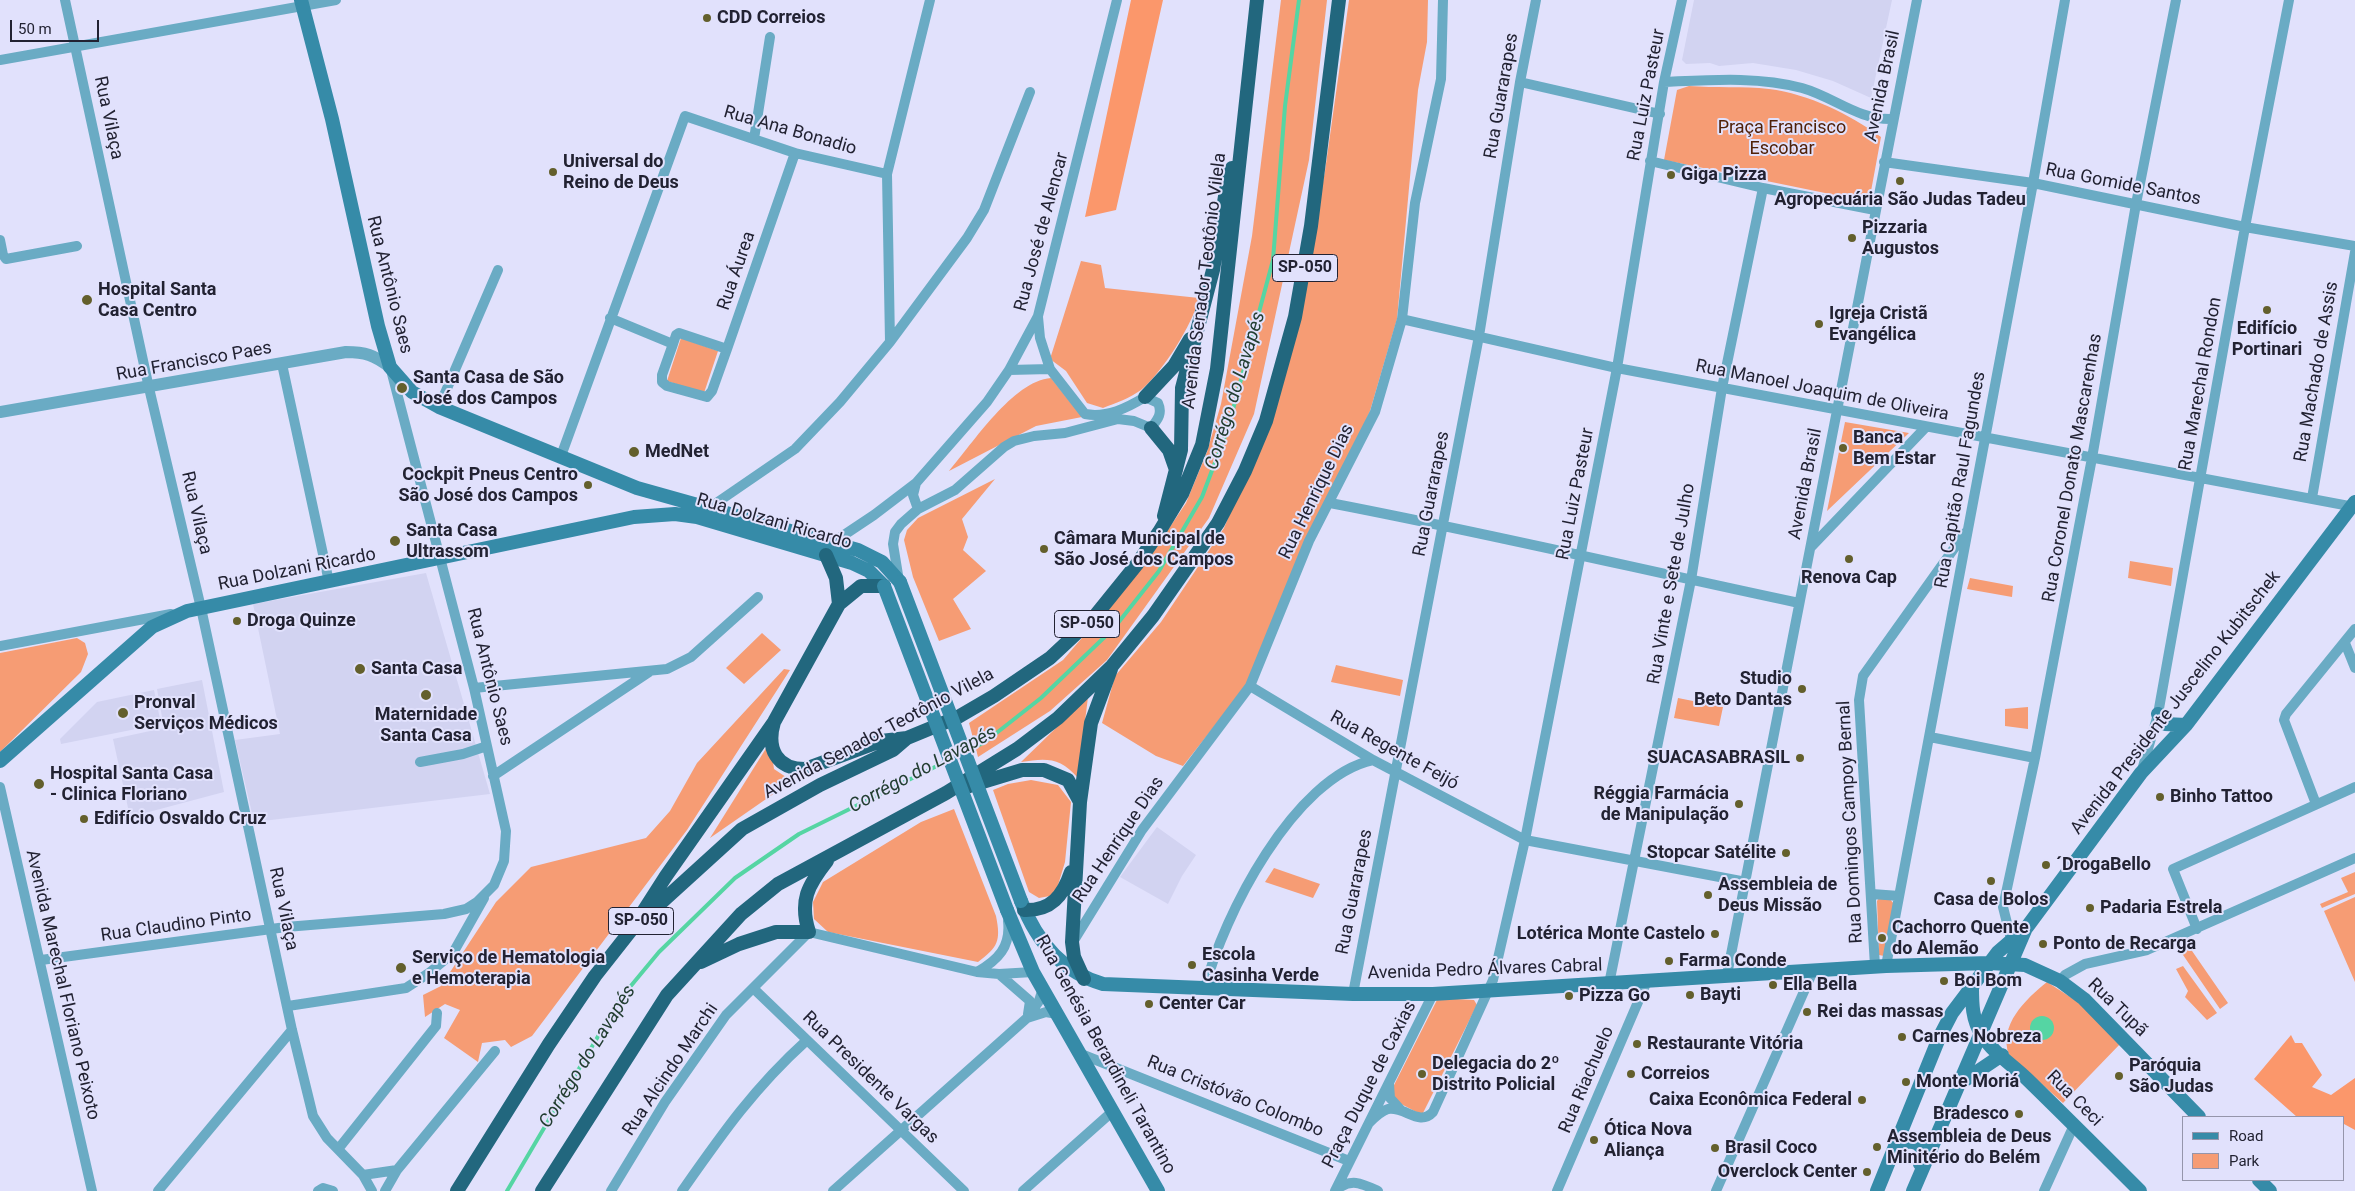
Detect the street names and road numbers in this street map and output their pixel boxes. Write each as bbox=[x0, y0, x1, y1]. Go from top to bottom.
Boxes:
street label: Rua Luiz Pasteur bbox=[1624, 27, 1670, 163]
street label: Avenida Brasil bbox=[1861, 29, 1905, 143]
street label: Rua Guararapes bbox=[1480, 31, 1524, 161]
street label: Rua Vilaça bbox=[89, 74, 127, 162]
street label: Rua Ana Bonadio bbox=[721, 102, 859, 160]
street label: Rua José de Alencar bbox=[1010, 150, 1074, 314]
street label: Avenida Senador Teotônio Vilela bbox=[1179, 152, 1231, 410]
street label: Rua Gomide Santos bbox=[2043, 159, 2203, 211]
street label: Rua Antônio Saes bbox=[361, 214, 417, 356]
street label: Rua Áurea bbox=[713, 229, 761, 313]
road number: SP-050 bbox=[1272, 254, 1338, 282]
street label: Rua Machado de Assis bbox=[2290, 280, 2344, 464]
street label: Rua Marechal Rondon bbox=[2175, 296, 2227, 472]
street label: Rua Coronel Donato Mascarenhas bbox=[2039, 332, 2107, 604]
street label: Rua Francisco Paes bbox=[115, 338, 273, 386]
street label: Rua Manoel Joaquim de Oliveira bbox=[1694, 356, 1950, 426]
street label: Rua Capitão Raul Fagundes bbox=[1931, 370, 1991, 590]
street label: Rua Henrique Dias bbox=[1275, 421, 1359, 563]
street label: Rua Luiz Pasteur bbox=[1553, 426, 1599, 562]
street label: Avenida Brasil bbox=[1785, 426, 1827, 542]
street label: Rua Guararapes bbox=[1409, 429, 1455, 559]
street label: Rua Vilaça bbox=[176, 469, 216, 557]
street label: Rua Vinte e Sete de Julho bbox=[1644, 482, 1700, 686]
street label: Rua Dolzani Ricardo bbox=[694, 490, 854, 554]
street label: Rua Dolzani Ricardo bbox=[216, 544, 378, 596]
street label: Avenida Presidente Juscelino Kubitschek bbox=[2066, 567, 2286, 839]
street label: Rua Antônio Saes bbox=[461, 606, 517, 748]
road number: SP-050 bbox=[1054, 610, 1120, 638]
street label: Avenida Senador Teotônio Vilela bbox=[760, 664, 998, 804]
street label: Rua Domingos Campoy Bernal bbox=[1834, 700, 1868, 944]
street label: Rua Regente Feijó bbox=[1326, 707, 1462, 795]
street label: Rua Henrique Dias bbox=[1069, 773, 1169, 907]
street label: Rua Guararapes bbox=[1332, 827, 1378, 957]
street label: Avenida Marechal Floriano Peixoto bbox=[20, 848, 104, 1122]
street label: Rua Vilaça bbox=[264, 865, 302, 953]
street label: Rua Claudino Pinto bbox=[99, 905, 253, 947]
road number: SP-050 bbox=[608, 908, 674, 934]
street label: Rua Genésia Berardineli Tarantino bbox=[1030, 932, 1180, 1178]
street label: Avenida Pedro Álvares Cabral bbox=[1367, 955, 1603, 985]
street label: Rua Tupã bbox=[2083, 974, 2151, 1042]
street label: Praça Duque de Caxias bbox=[1318, 998, 1422, 1172]
street label: Rua Alcindo Marchi bbox=[619, 1000, 723, 1140]
street label: Rua Presidente Vargas bbox=[797, 1007, 943, 1149]
street label: Rua Riachuelo bbox=[1555, 1023, 1619, 1137]
street label: Rua Cristóvão Colombo bbox=[1144, 1052, 1326, 1142]
street label: Rua Ceci bbox=[2041, 1066, 2107, 1132]

